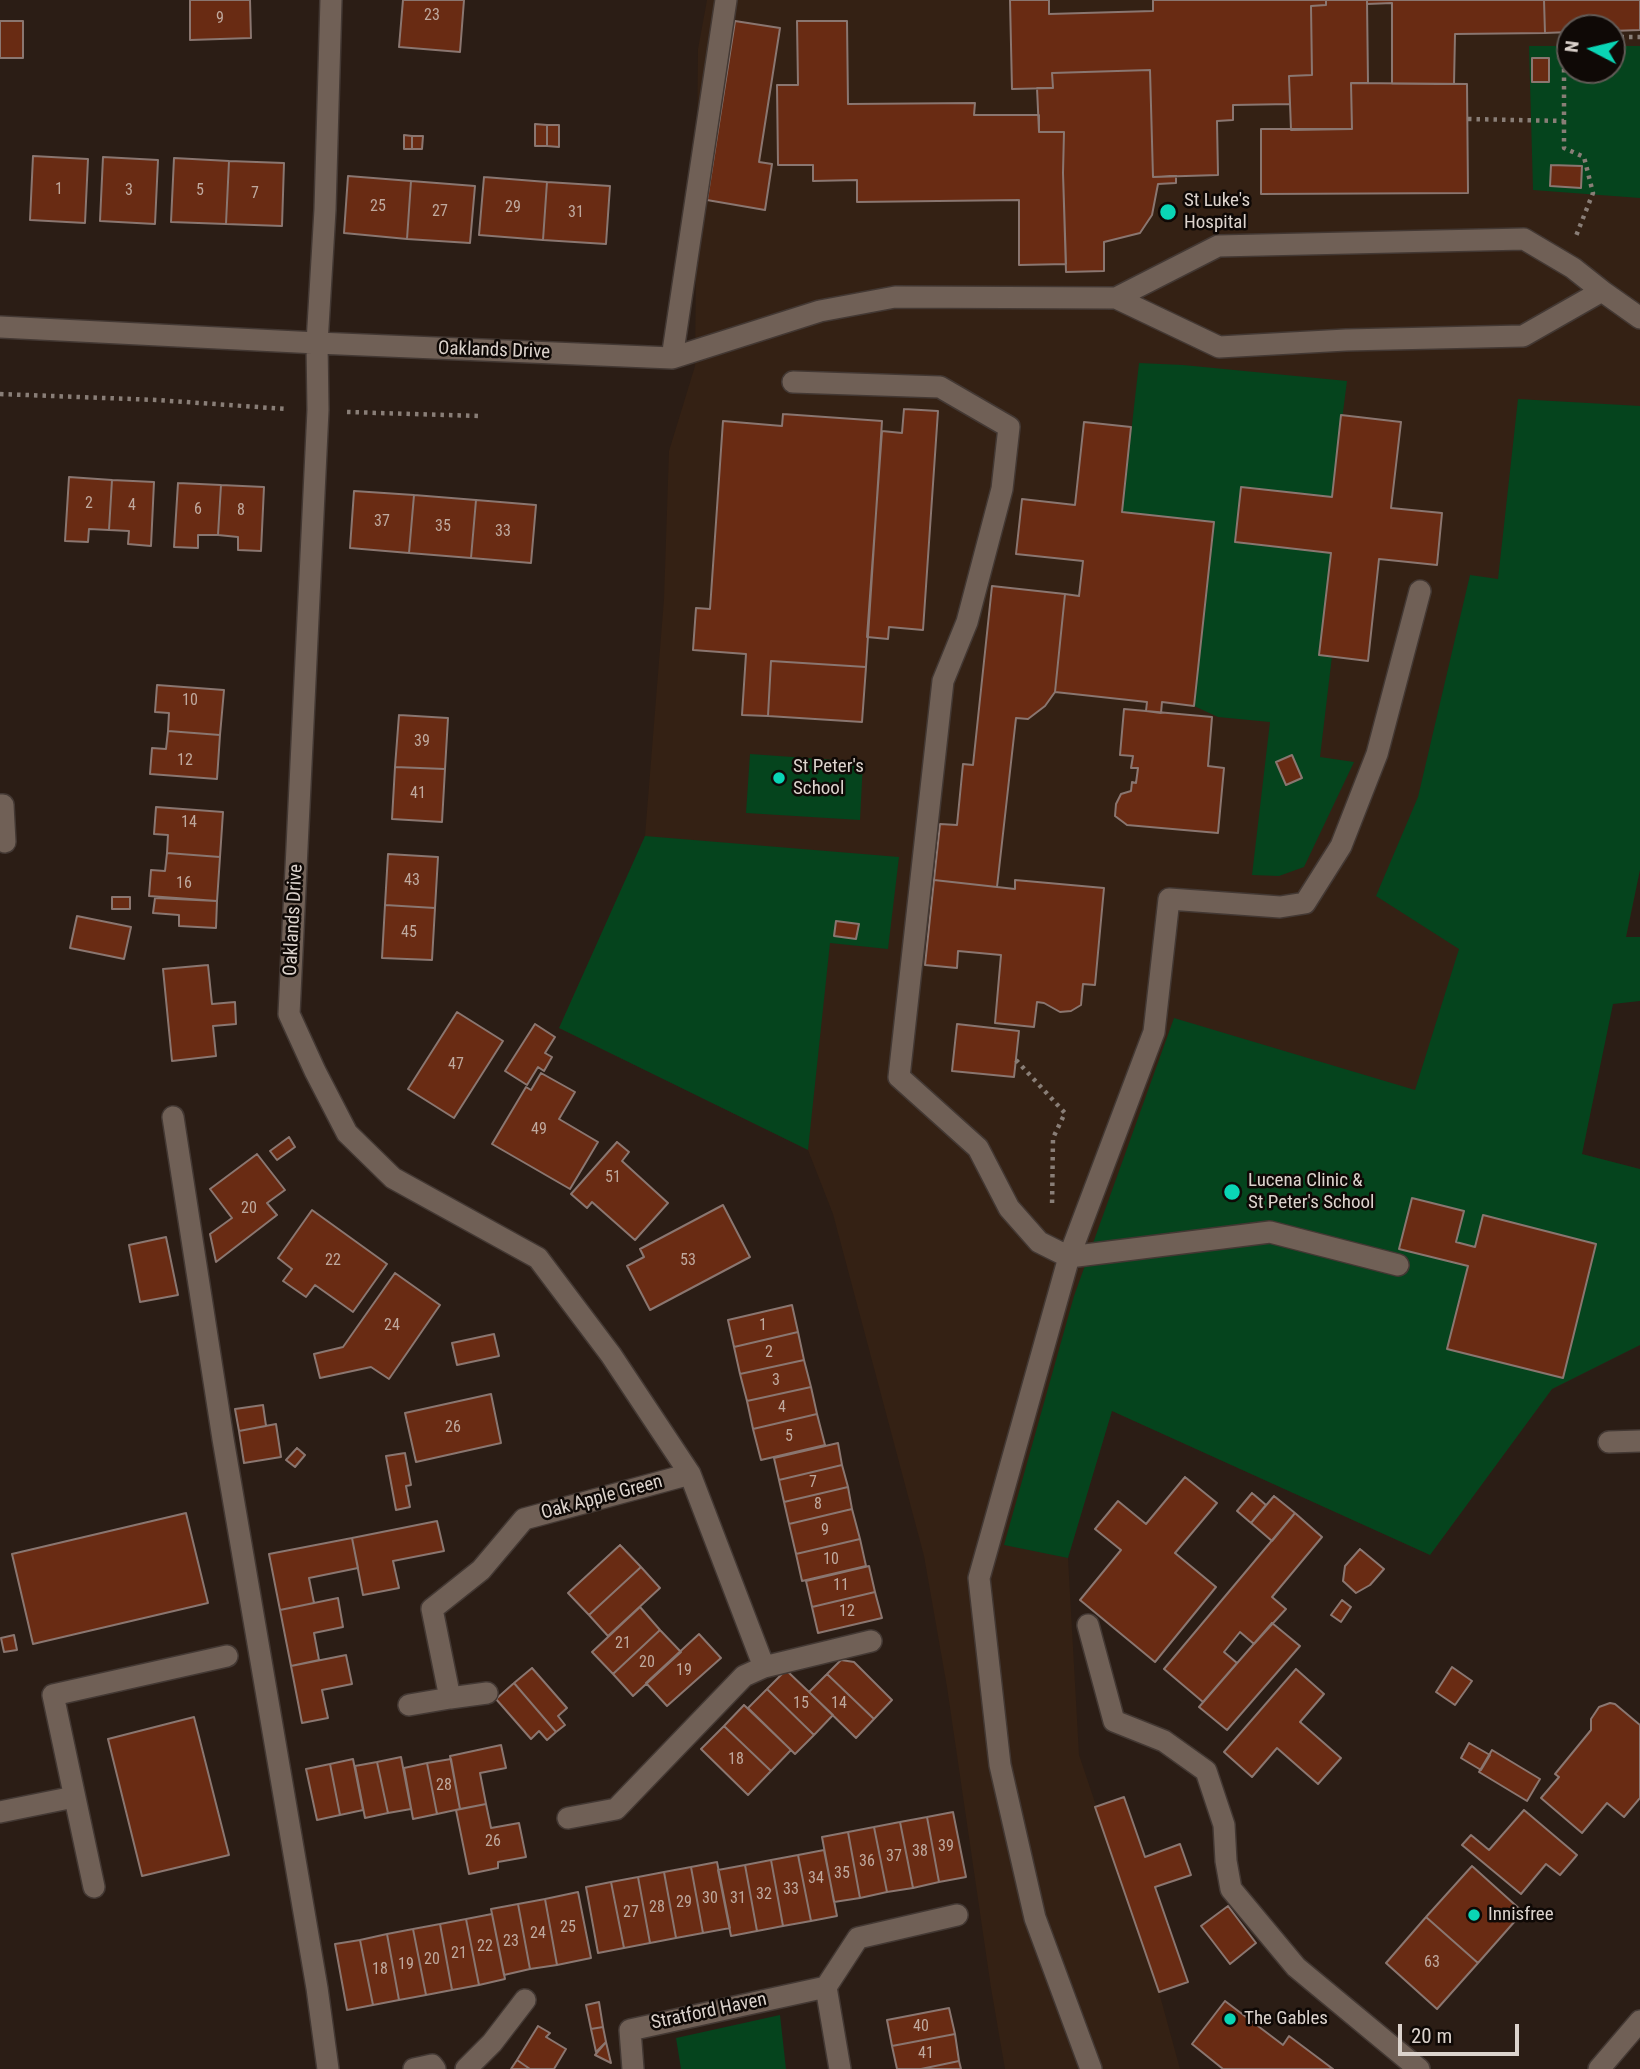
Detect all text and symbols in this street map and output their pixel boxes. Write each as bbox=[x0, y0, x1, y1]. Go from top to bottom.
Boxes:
house number: 23 bbox=[424, 6, 440, 26]
house number: 9 bbox=[216, 9, 224, 29]
north arrow bbox=[1556, 14, 1626, 84]
text: N bbox=[1560, 39, 1584, 54]
house number: 1 bbox=[55, 180, 63, 200]
house number: 3 bbox=[125, 181, 133, 201]
house number: 5 bbox=[196, 181, 204, 201]
house number: 7 bbox=[251, 184, 259, 204]
place label: St Luke's Hospital bbox=[1184, 190, 1250, 234]
house number: 25 bbox=[370, 197, 386, 217]
house number: 29 bbox=[505, 198, 521, 218]
house number: 27 bbox=[432, 202, 448, 222]
marker: St Luke's Hospital bbox=[1158, 202, 1178, 222]
house number: 31 bbox=[568, 203, 584, 223]
street label: Oaklands Drive bbox=[438, 338, 550, 364]
house number: 2 bbox=[85, 494, 93, 514]
house number: 4 bbox=[128, 496, 136, 516]
house number: 6 bbox=[194, 500, 202, 520]
house number: 8 bbox=[237, 501, 245, 521]
house number: 37 bbox=[374, 512, 390, 532]
house number: 35 bbox=[435, 517, 451, 537]
house number: 33 bbox=[495, 522, 511, 542]
house number: 10 bbox=[182, 691, 198, 711]
house number: 39 bbox=[414, 732, 430, 752]
house number: 12 bbox=[177, 751, 193, 771]
place label: St Peter's School bbox=[793, 756, 864, 800]
marker: St Peter's School bbox=[771, 770, 787, 786]
house number: 41 bbox=[410, 784, 426, 804]
house number: 14 bbox=[181, 813, 197, 833]
street label: Oaklands Drive bbox=[280, 863, 308, 977]
house number: 43 bbox=[404, 871, 420, 891]
house number: 16 bbox=[176, 874, 192, 894]
house number: 45 bbox=[401, 923, 417, 943]
house number: 47 bbox=[448, 1055, 464, 1075]
house number: 49 bbox=[531, 1120, 547, 1140]
house number: 51 bbox=[605, 1168, 621, 1188]
place label: Lucena Clinic & St Peter's School bbox=[1248, 1170, 1374, 1214]
marker: Lucena Clinic & St Peter's School bbox=[1222, 1182, 1242, 1202]
house number: 20 bbox=[241, 1199, 257, 1219]
house number: 22 bbox=[325, 1251, 341, 1271]
house number: 53 bbox=[680, 1251, 696, 1271]
house number: 24 bbox=[384, 1316, 400, 1336]
house number: 1 bbox=[759, 1316, 767, 1336]
house number: 2 bbox=[765, 1343, 773, 1363]
house number: 3 bbox=[772, 1371, 780, 1391]
house number: 4 bbox=[778, 1398, 786, 1418]
house number: 26 bbox=[445, 1418, 461, 1438]
house number: 5 bbox=[785, 1427, 793, 1447]
street label: Oak Apple Green bbox=[539, 1471, 665, 1525]
house number: 7 bbox=[809, 1473, 817, 1493]
house number: 8 bbox=[814, 1495, 822, 1515]
house number: 9 bbox=[821, 1521, 829, 1541]
house number: 10 bbox=[823, 1550, 839, 1570]
house number: 11 bbox=[833, 1576, 849, 1596]
house number: 12 bbox=[839, 1602, 855, 1622]
house number: 21 bbox=[615, 1634, 631, 1654]
house number: 20 bbox=[639, 1653, 655, 1673]
house number: 19 bbox=[676, 1661, 692, 1681]
house number: 15 bbox=[793, 1694, 809, 1714]
house number: 14 bbox=[831, 1694, 847, 1714]
house number: 18 bbox=[728, 1750, 744, 1770]
house number: 28 bbox=[436, 1776, 452, 1796]
house number: 26 bbox=[485, 1832, 501, 1852]
house number: 39 bbox=[938, 1837, 954, 1857]
house number: 38 bbox=[912, 1842, 928, 1862]
house number: 37 bbox=[886, 1847, 902, 1867]
house number: 36 bbox=[859, 1852, 875, 1872]
house number: 35 bbox=[834, 1864, 850, 1884]
house number: 34 bbox=[808, 1869, 824, 1889]
house number: 33 bbox=[783, 1880, 799, 1900]
house number: 32 bbox=[756, 1885, 772, 1905]
house number: 30 bbox=[702, 1889, 718, 1909]
house number: 31 bbox=[730, 1889, 746, 1909]
house number: 29 bbox=[676, 1893, 692, 1913]
house number: 28 bbox=[649, 1898, 665, 1918]
house number: 27 bbox=[623, 1903, 639, 1923]
place label: Innisfree bbox=[1488, 1904, 1554, 1926]
marker: Innisfree bbox=[1466, 1907, 1482, 1923]
house number: 25 bbox=[560, 1918, 576, 1938]
house number: 24 bbox=[530, 1924, 546, 1944]
house number: 23 bbox=[503, 1932, 519, 1952]
house number: 22 bbox=[477, 1937, 493, 1957]
house number: 21 bbox=[451, 1944, 467, 1964]
house number: 20 bbox=[424, 1950, 440, 1970]
house number: 63 bbox=[1424, 1953, 1440, 1973]
house number: 19 bbox=[398, 1955, 414, 1975]
house number: 18 bbox=[372, 1960, 388, 1980]
street label: Stratford Haven bbox=[649, 1989, 769, 2035]
place label: The Gables bbox=[1244, 2008, 1328, 2030]
scale bar bbox=[1402, 2010, 1523, 2054]
marker: The Gables bbox=[1222, 2011, 1238, 2027]
house number: 40 bbox=[913, 2017, 929, 2037]
text: 20 m bbox=[1411, 2024, 1452, 2048]
house number: 41 bbox=[918, 2044, 934, 2064]

